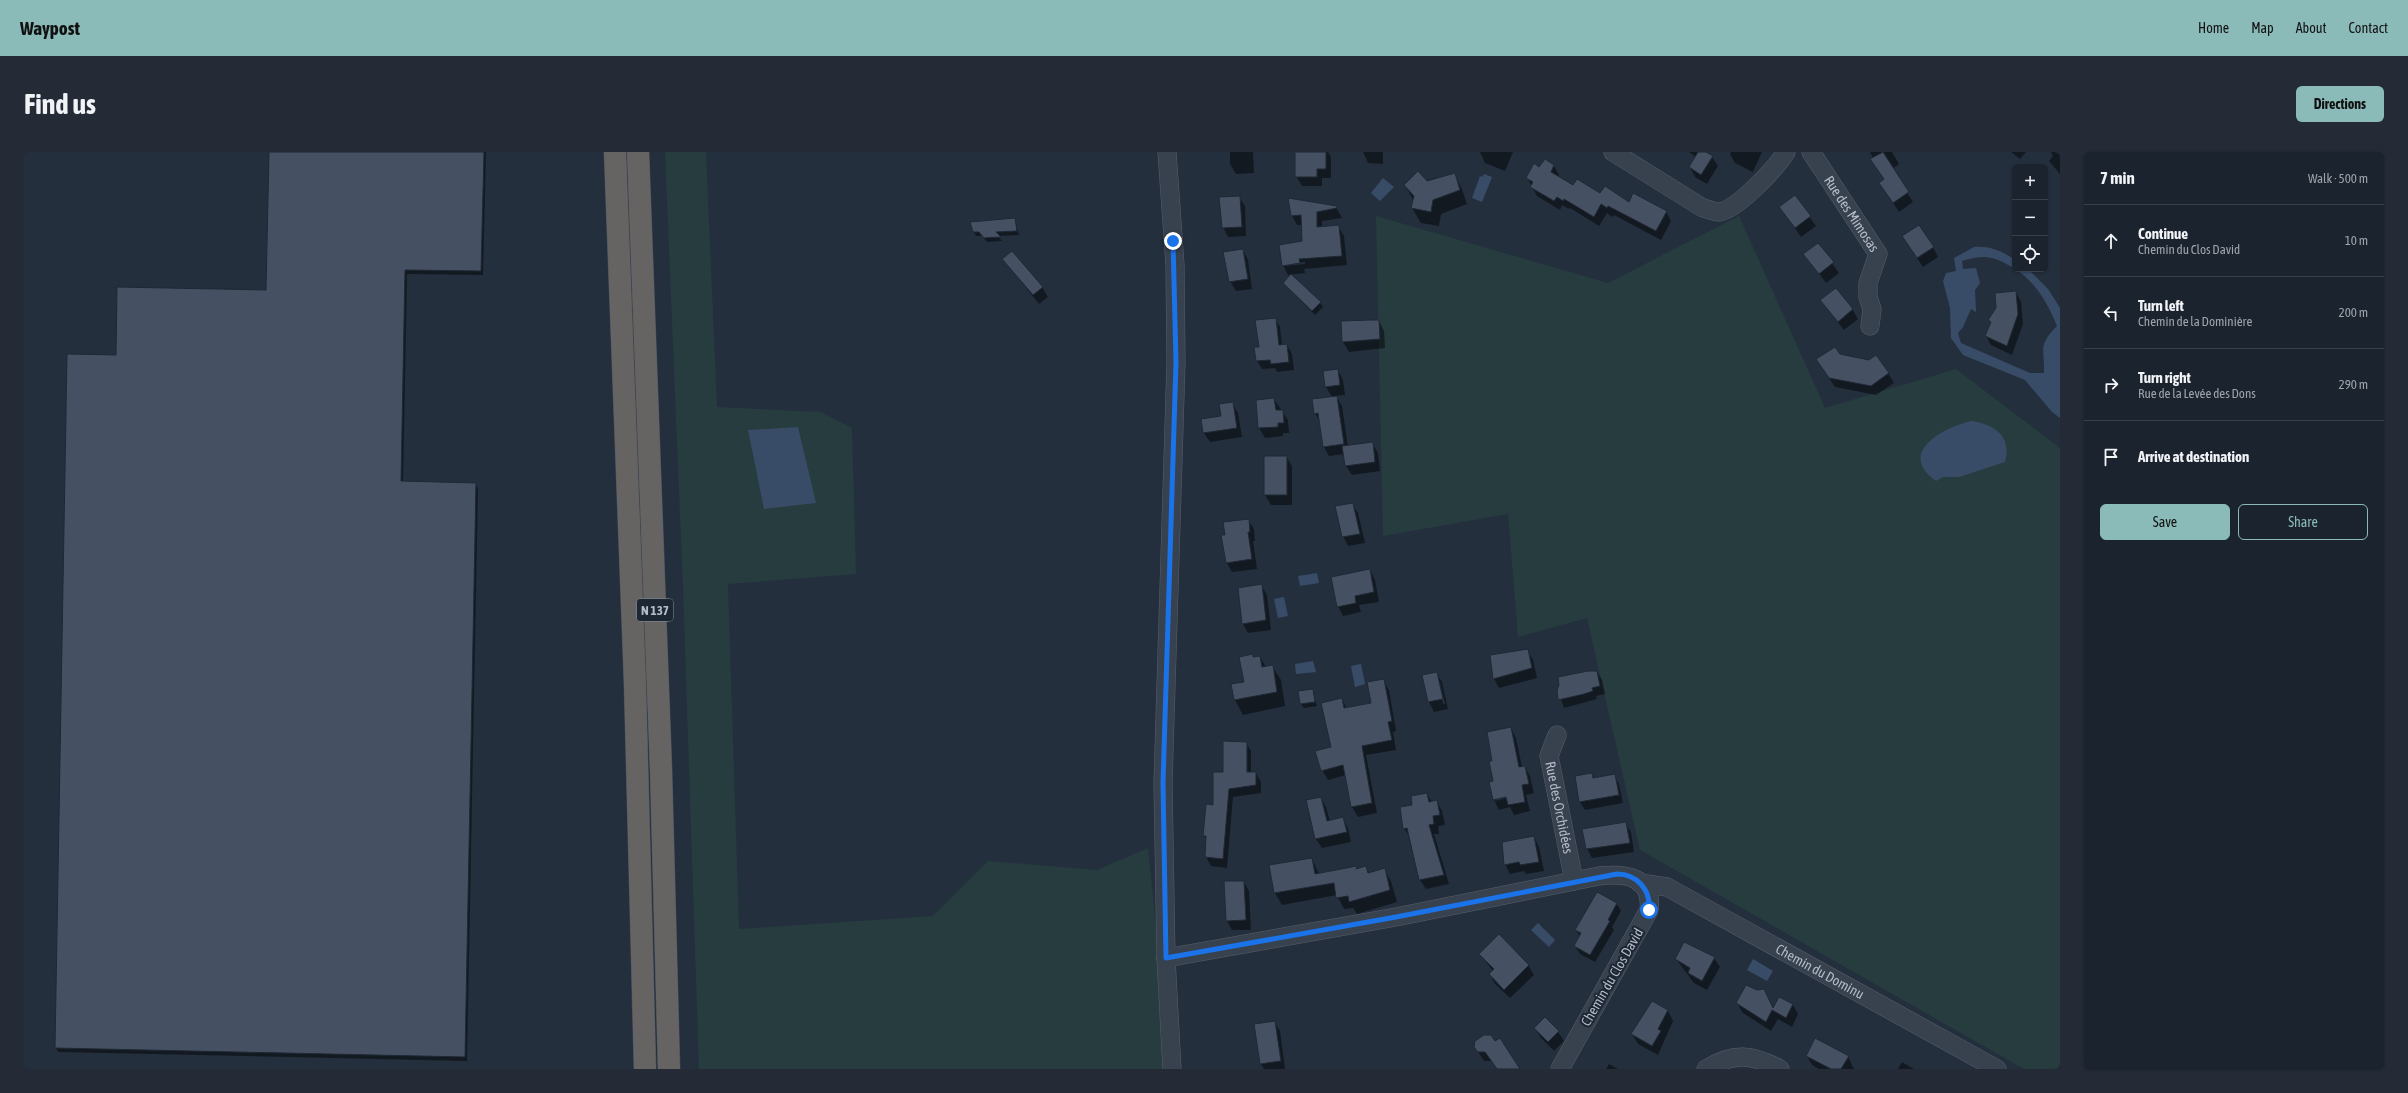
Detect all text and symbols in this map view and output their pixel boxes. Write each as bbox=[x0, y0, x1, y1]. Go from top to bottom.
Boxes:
text: Waypost bbox=[20, 17, 80, 39]
text: Home bbox=[2198, 20, 2229, 36]
text: Map bbox=[2251, 20, 2274, 36]
text: About bbox=[2296, 20, 2327, 36]
text: Contact bbox=[2349, 20, 2388, 36]
button: Directions bbox=[2296, 86, 2384, 122]
text: Find us bbox=[24, 88, 96, 120]
map controls bbox=[2012, 164, 2048, 272]
button: + bbox=[2012, 164, 2048, 200]
text: 7 min bbox=[2100, 168, 2135, 188]
text: Walk · 500 m bbox=[2308, 171, 2368, 186]
street label: Rue des Mimosas bbox=[1821, 173, 1882, 255]
button: − bbox=[2012, 200, 2048, 236]
text: Continue bbox=[2138, 225, 2188, 242]
icon: ahead bbox=[2100, 230, 2122, 252]
route end bbox=[1164, 232, 1182, 250]
text: 10 m bbox=[2345, 233, 2368, 248]
button: locate bbox=[2012, 236, 2048, 272]
text: Chemin du Clos David bbox=[2138, 242, 2240, 257]
text: Turn left bbox=[2138, 297, 2184, 314]
icon: left bbox=[2100, 302, 2122, 324]
text: 200 m bbox=[2339, 305, 2368, 320]
text: Chemin de la Dominière bbox=[2138, 314, 2252, 329]
text: Turn right bbox=[2138, 369, 2191, 386]
icon: right bbox=[2100, 374, 2122, 396]
text: 290 m bbox=[2339, 377, 2368, 392]
text: Rue de la Levée des Dons bbox=[2138, 386, 2256, 401]
icon: arrive bbox=[2100, 446, 2122, 468]
text: Arrive at destination bbox=[2138, 448, 2249, 465]
button: Save bbox=[2100, 504, 2230, 540]
button: Share bbox=[2238, 504, 2368, 540]
road number: N 137 bbox=[637, 599, 673, 621]
street label: Rue des Orchidées bbox=[1542, 760, 1576, 855]
route start bbox=[1640, 901, 1658, 919]
street label: Chemin du Clos David bbox=[1578, 925, 1646, 1029]
street label: Chemin du Dominu bbox=[1773, 941, 1867, 1002]

